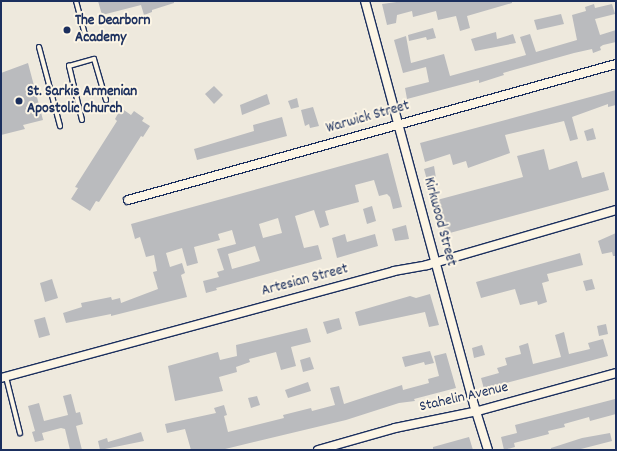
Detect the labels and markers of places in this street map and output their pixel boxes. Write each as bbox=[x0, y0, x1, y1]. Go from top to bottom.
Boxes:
place label: The Dearborn Academy bbox=[75, 12, 151, 47]
marker: The Dearborn Academy bbox=[62, 25, 72, 35]
place label: St. Sarkis Armenian Apostolic Church bbox=[27, 83, 137, 118]
marker: St. Sarkis Armenian Apostolic Church bbox=[14, 96, 24, 106]

